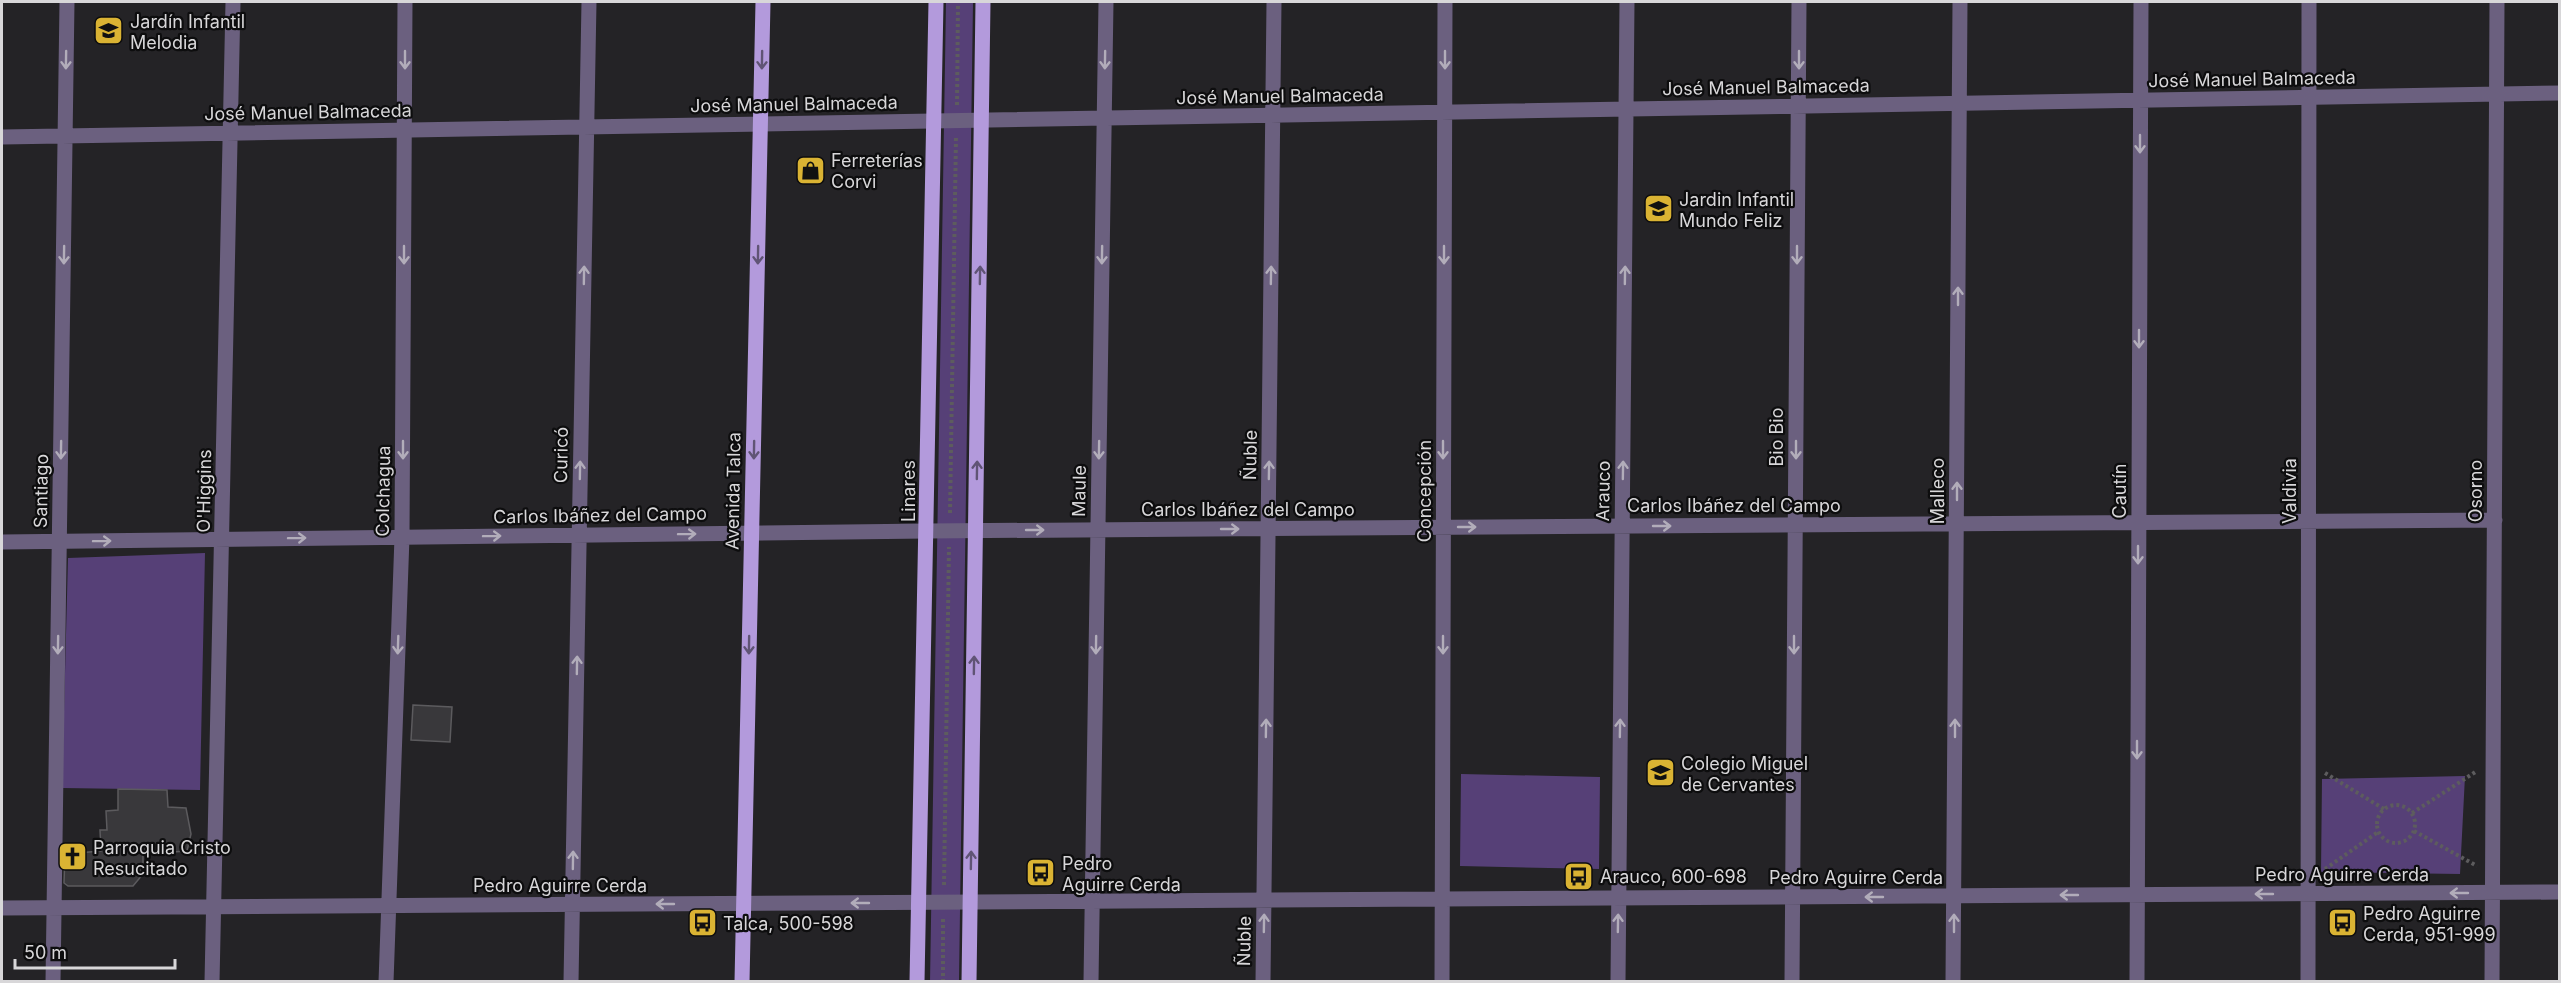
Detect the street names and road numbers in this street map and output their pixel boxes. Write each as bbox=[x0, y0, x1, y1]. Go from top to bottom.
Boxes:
street label: José Manuel Balmaceda bbox=[2148, 67, 2356, 91]
street label: José Manuel Balmaceda bbox=[1662, 75, 1870, 99]
street label: José Manuel Balmaceda bbox=[1176, 84, 1384, 108]
street label: José Manuel Balmaceda bbox=[690, 92, 898, 116]
street label: José Manuel Balmaceda bbox=[204, 100, 412, 124]
street label: Bio Bio bbox=[1766, 408, 1787, 466]
street label: Curicó bbox=[550, 427, 572, 483]
street label: Ñuble bbox=[1238, 430, 1261, 480]
street label: Avenida Talca bbox=[721, 432, 745, 550]
street label: Concepción bbox=[1414, 440, 1435, 542]
street label: Colchagua bbox=[372, 445, 394, 537]
street label: O'Higgins bbox=[193, 449, 215, 533]
street label: Santiago bbox=[30, 454, 52, 528]
street label: Malleco bbox=[1927, 458, 1948, 524]
street label: Valdivia bbox=[2279, 458, 2300, 524]
street label: Linares bbox=[898, 460, 919, 522]
street label: Arauco bbox=[1592, 460, 1614, 522]
street label: Osorno bbox=[2465, 460, 2486, 522]
street label: Cautín bbox=[2109, 464, 2130, 518]
street label: Maule bbox=[1068, 465, 1090, 517]
street label: Carlos Ibáñez del Campo bbox=[1627, 495, 1841, 516]
street label: Carlos Ibáñez del Campo bbox=[1141, 499, 1355, 520]
street label: Carlos Ibáñez del Campo bbox=[493, 503, 707, 527]
street label: Pedro Aguirre Cerda bbox=[2255, 864, 2429, 885]
street label: Pedro Aguirre Cerda bbox=[1769, 867, 1943, 888]
street label: Pedro Aguirre Cerda bbox=[473, 875, 647, 896]
street label: Ñuble bbox=[1232, 916, 1255, 966]

